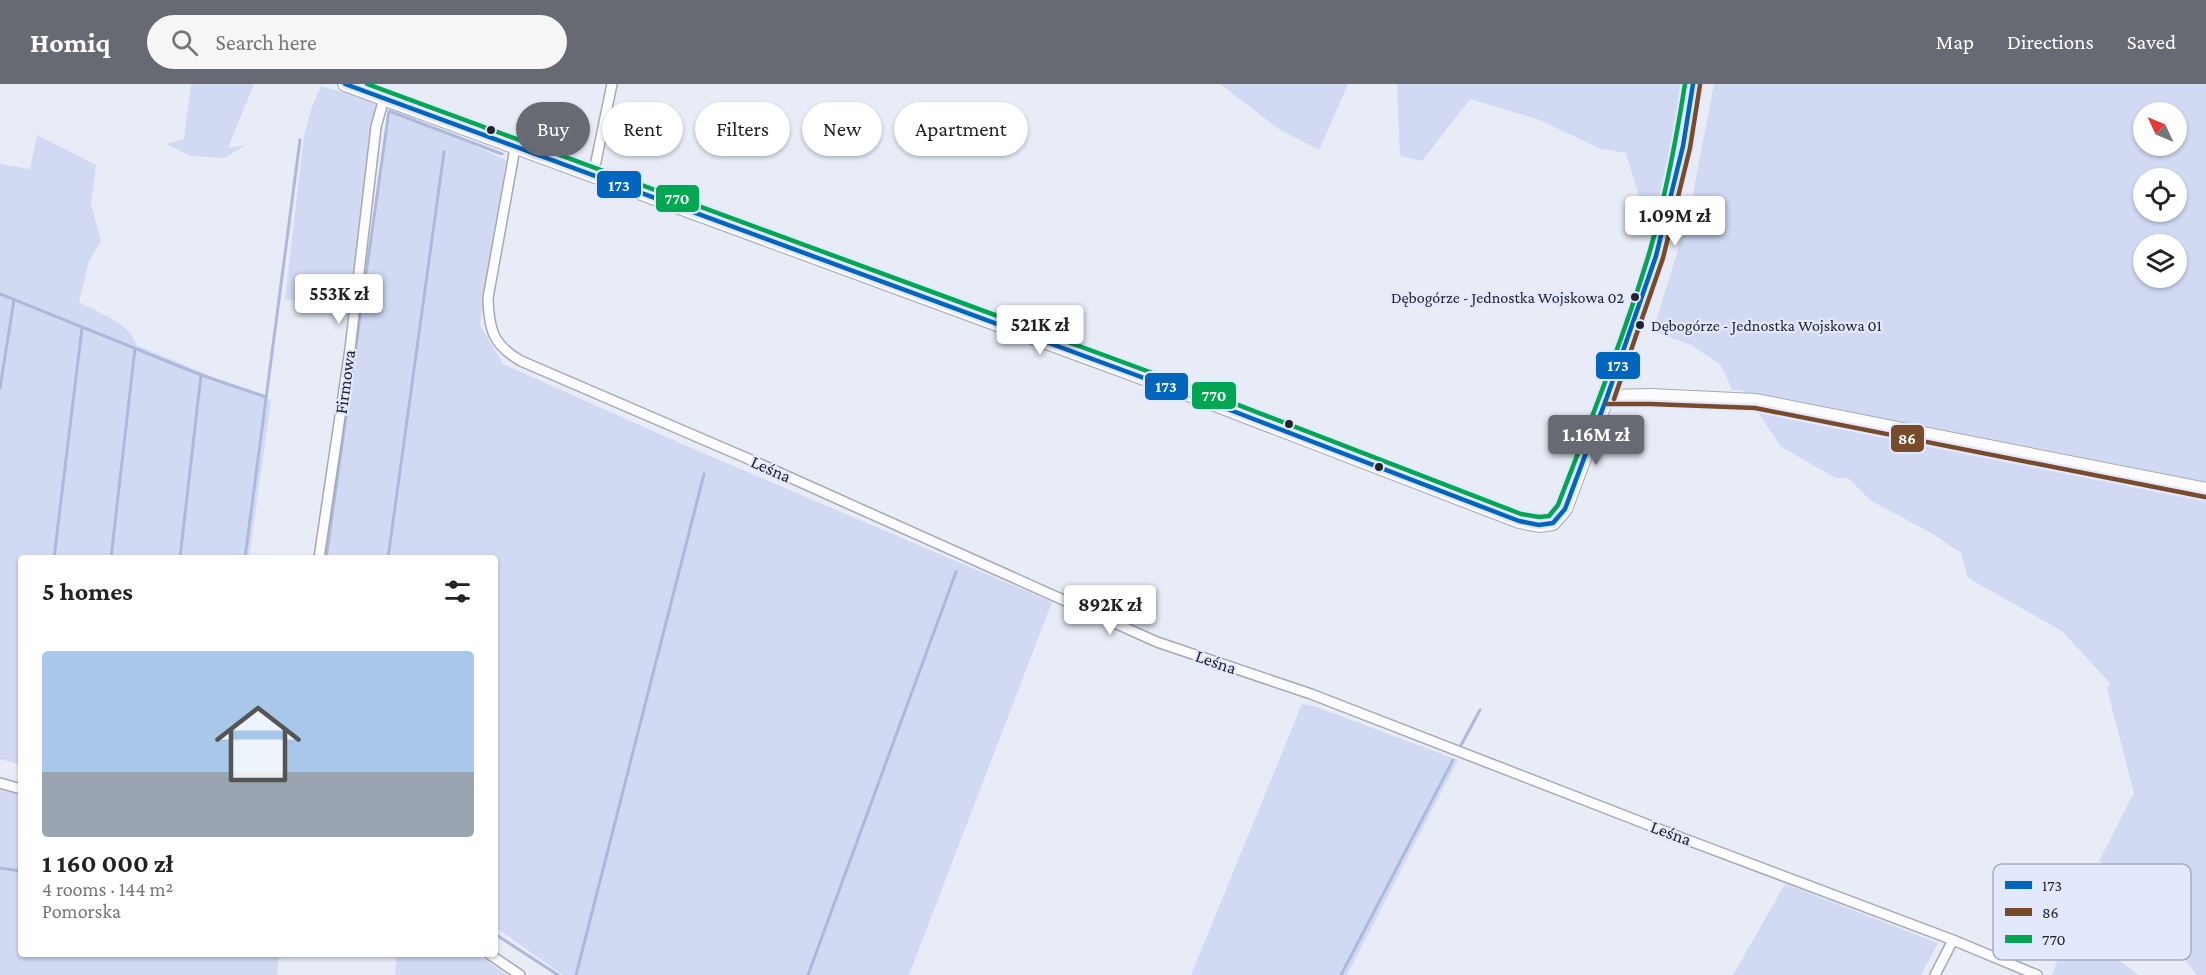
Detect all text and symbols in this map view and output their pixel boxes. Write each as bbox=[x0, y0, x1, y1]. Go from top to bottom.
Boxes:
search box bbox=[147, 15, 567, 69]
icon: search bbox=[168, 26, 201, 59]
text: Homiq bbox=[30, 27, 111, 58]
text: Search here bbox=[216, 30, 317, 55]
text: Map bbox=[1936, 30, 1974, 54]
text: Directions bbox=[2007, 30, 2094, 54]
text: Saved bbox=[2127, 30, 2176, 54]
chip: Buy bbox=[516, 102, 590, 156]
chip: Rent bbox=[602, 102, 683, 156]
chip: Filters bbox=[695, 102, 790, 156]
chip: New bbox=[802, 102, 882, 156]
chip: Apartment bbox=[894, 102, 1028, 156]
north arrow bbox=[2133, 102, 2187, 156]
map controls bbox=[2133, 102, 2187, 288]
unlabelled marker bbox=[485, 124, 497, 136]
button: locate bbox=[2133, 168, 2187, 222]
line badge: 173 bbox=[596, 170, 642, 199]
text: 173 bbox=[608, 177, 630, 194]
line badge: 770 bbox=[655, 184, 700, 213]
text: 770 bbox=[665, 190, 689, 207]
pin: 1.09M zł bbox=[1613, 196, 1737, 247]
text: 1.09M zł bbox=[1639, 204, 1711, 226]
button: layers bbox=[2133, 234, 2187, 288]
pin: 553K zł bbox=[284, 274, 394, 325]
text: 553K zł bbox=[309, 282, 369, 304]
place label: Dębogórze - Jednostka Wojskowa 02 bbox=[1391, 289, 1624, 307]
marker: Dębogórze - Jednostka Wojskowa 02 bbox=[1629, 291, 1641, 303]
pin: 521K zł bbox=[985, 305, 1095, 356]
text: 521K zł bbox=[1011, 313, 1069, 335]
place label: Dębogórze - Jednostka Wojskowa 01 bbox=[1651, 317, 1882, 335]
marker: Dębogórze - Jednostka Wojskowa 01 bbox=[1634, 319, 1646, 331]
street label: Firmowa bbox=[331, 349, 359, 415]
line badge: 173 bbox=[1595, 351, 1641, 380]
text: 173 bbox=[1607, 357, 1629, 374]
line badge: 173 bbox=[1144, 372, 1189, 401]
text: 173 bbox=[1155, 378, 1177, 395]
line badge: 770 bbox=[1191, 381, 1237, 410]
text: 770 bbox=[1202, 387, 1226, 404]
pin: 1.16M zł bbox=[1534, 415, 1658, 466]
unlabelled marker bbox=[1283, 418, 1295, 430]
text: 1.16M zł bbox=[1562, 423, 1630, 445]
line badge: 86 bbox=[1890, 424, 1925, 453]
text: 86 bbox=[1898, 430, 1916, 447]
street label: Leśna bbox=[748, 451, 794, 487]
unlabelled marker bbox=[1373, 461, 1385, 473]
icon: filters bbox=[441, 575, 474, 608]
text: 5 homes bbox=[42, 577, 133, 606]
pin: 892K zł bbox=[1055, 585, 1165, 636]
text: 892K zł bbox=[1078, 593, 1142, 615]
street label: Leśna bbox=[1193, 646, 1239, 678]
icon: home bbox=[204, 690, 312, 798]
street label: Leśna bbox=[1648, 816, 1694, 850]
text: 1 160 000 zł bbox=[42, 849, 173, 878]
legend bbox=[1993, 864, 2191, 960]
text: 173 bbox=[2042, 877, 2062, 894]
text: 4 rooms · 144 m² bbox=[42, 878, 173, 900]
text: Pomorska bbox=[42, 900, 121, 922]
text: 86 bbox=[2042, 904, 2059, 921]
text: 770 bbox=[2042, 931, 2066, 948]

